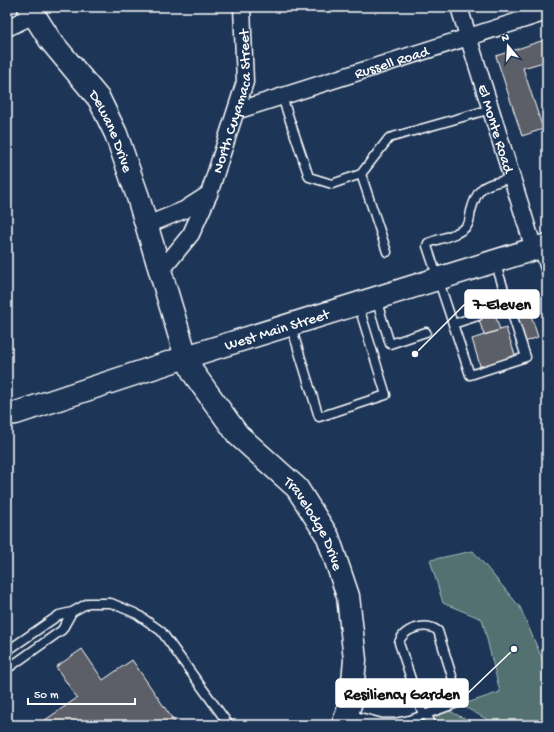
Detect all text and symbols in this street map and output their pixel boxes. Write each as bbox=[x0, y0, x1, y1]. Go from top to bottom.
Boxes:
north arrow bbox=[488, 26, 528, 66]
street label: North Cuyamaca Street bbox=[209, 27, 256, 176]
text: N bbox=[500, 32, 511, 45]
street label: Russell Road bbox=[353, 43, 432, 84]
street label: El Monte Road bbox=[472, 82, 517, 177]
street label: Dewane Drive bbox=[83, 86, 136, 175]
callout: 7-Eleven bbox=[465, 290, 539, 318]
text: 7-Eleven bbox=[472, 297, 531, 316]
street label: West Main Street bbox=[223, 306, 334, 355]
street label: Travelodge Drive bbox=[279, 473, 346, 573]
callout: Resiliency Garden bbox=[336, 679, 468, 707]
scale bar bbox=[28, 680, 135, 706]
text: Resiliency Garden bbox=[343, 687, 460, 706]
text: 50 m bbox=[34, 689, 59, 703]

